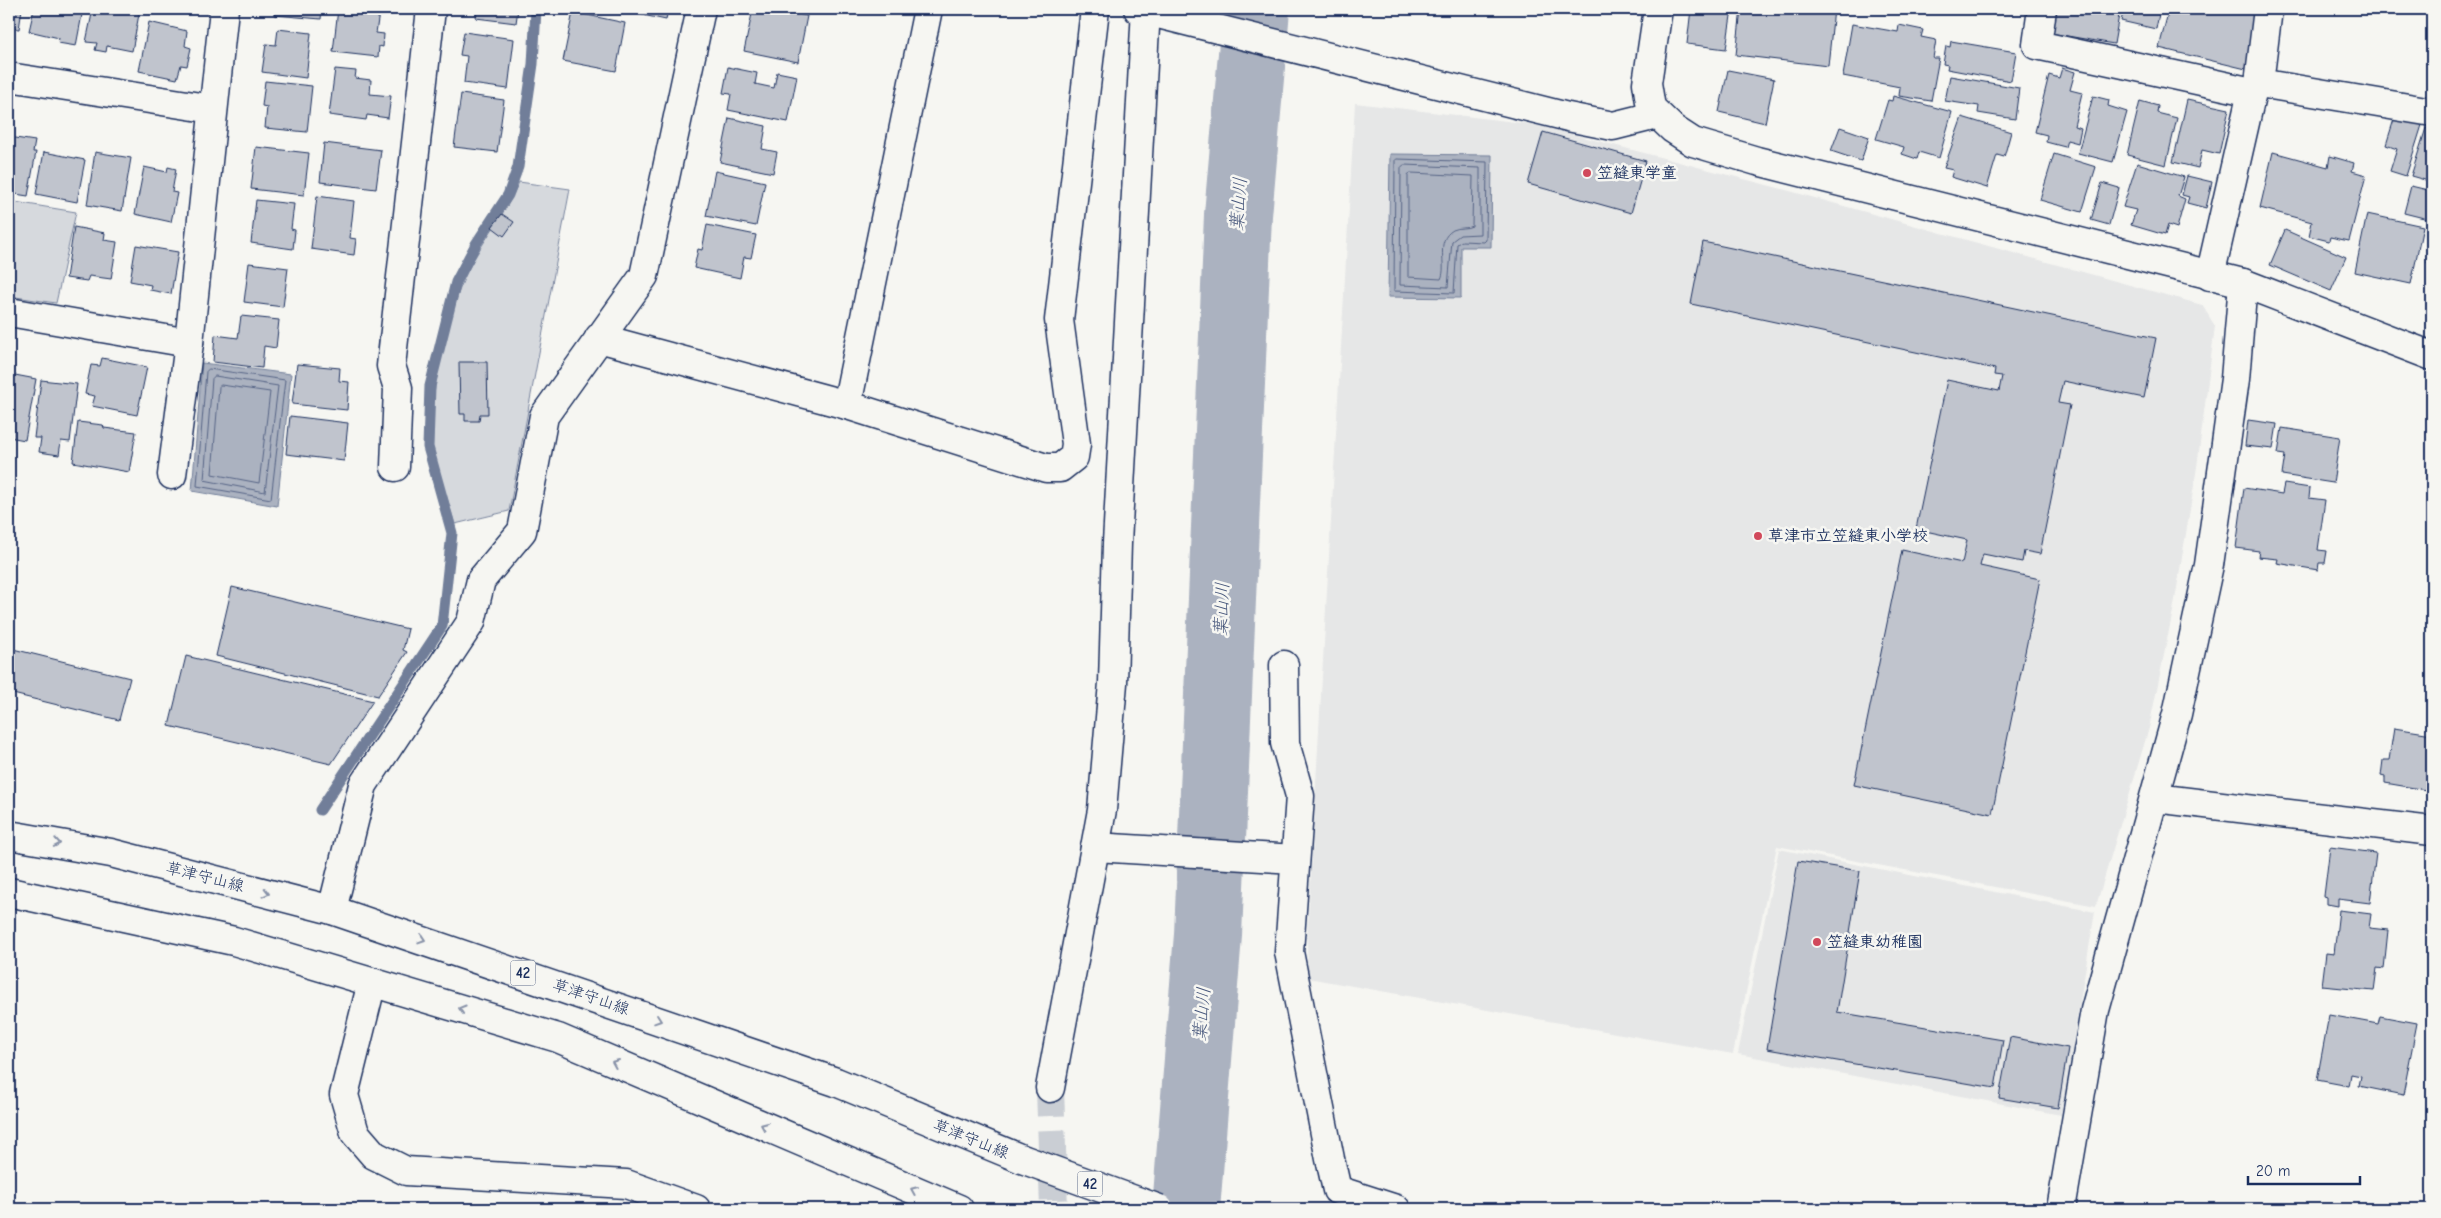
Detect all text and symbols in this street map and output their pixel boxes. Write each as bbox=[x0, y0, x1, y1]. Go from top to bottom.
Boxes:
place label: 笠縫東学童 bbox=[1597, 164, 1677, 182]
marker: 笠縫東学童 bbox=[1581, 167, 1593, 179]
water label: 葉山川 bbox=[1227, 176, 1251, 232]
place label: 草津市立笠縫東小学校 bbox=[1768, 527, 1928, 545]
marker: 草津市立笠縫東小学校 bbox=[1752, 530, 1764, 542]
water label: 葉山川 bbox=[1211, 582, 1233, 636]
one-way arrow bbox=[52, 838, 61, 848]
street label: 草津守山線 bbox=[164, 859, 246, 895]
one-way arrow bbox=[261, 887, 270, 898]
one-way arrow bbox=[417, 933, 425, 943]
place label: 笠縫東幼稚園 bbox=[1827, 933, 1923, 951]
marker: 笠縫東幼稚園 bbox=[1811, 936, 1823, 948]
road number: 42 bbox=[510, 960, 536, 986]
street label: 草津守山線 bbox=[550, 975, 632, 1019]
water label: 葉山川 bbox=[1189, 986, 1215, 1042]
one-way arrow bbox=[458, 1005, 466, 1015]
one-way arrow bbox=[653, 1014, 662, 1024]
one-way arrow bbox=[611, 1058, 620, 1069]
street label: 草津守山線 bbox=[931, 1116, 1011, 1162]
one-way arrow bbox=[760, 1122, 769, 1133]
scale bar bbox=[2248, 1153, 2361, 1185]
text: 20 m bbox=[2256, 1162, 2290, 1180]
road number: 42 bbox=[1078, 1172, 1102, 1196]
one-way arrow bbox=[910, 1186, 919, 1197]

